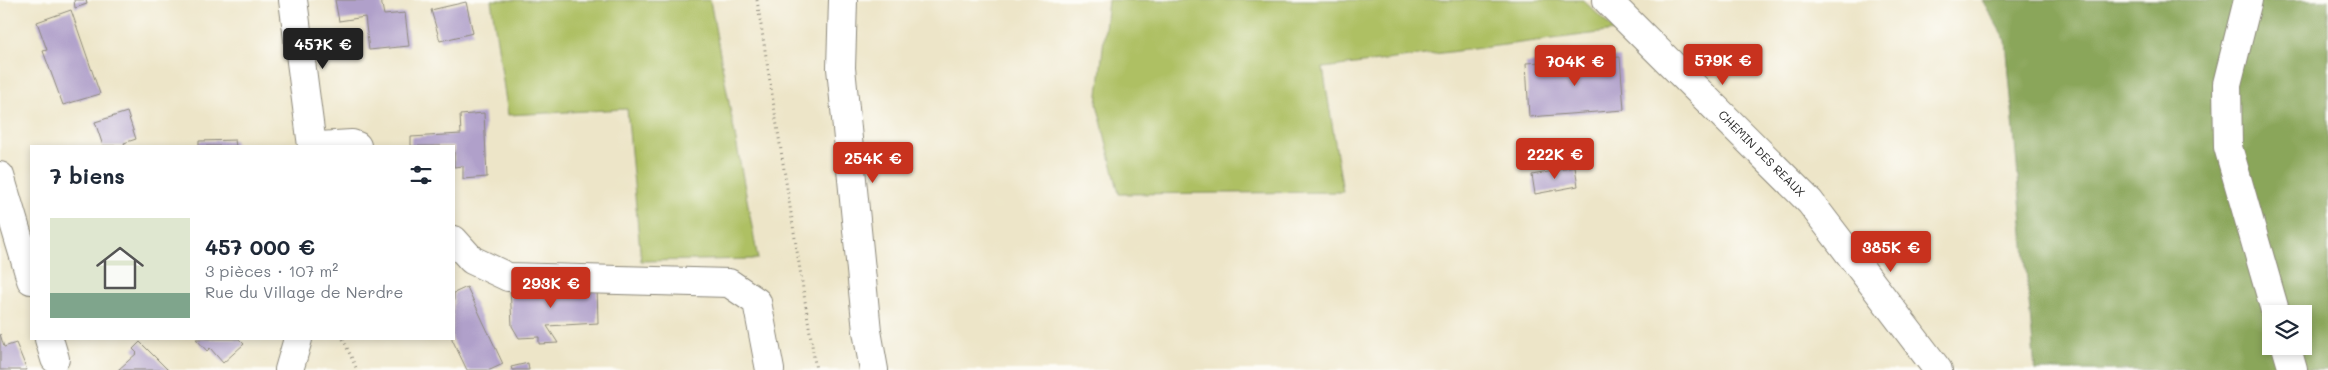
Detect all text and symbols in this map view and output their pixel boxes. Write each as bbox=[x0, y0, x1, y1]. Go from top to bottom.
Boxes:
pin: 457K € bbox=[282, 28, 364, 70]
text: 457K € bbox=[294, 33, 352, 54]
pin: 704K € bbox=[1534, 44, 1616, 87]
pin: 579K € bbox=[1682, 44, 1764, 86]
text: 579K € bbox=[1694, 49, 1752, 70]
text: 704K € bbox=[1546, 50, 1604, 71]
street label: CHEMIN DES REAUX bbox=[1715, 106, 1809, 200]
pin: 222K € bbox=[1514, 138, 1596, 180]
pin: 254K € bbox=[832, 142, 914, 184]
text: 222K € bbox=[1527, 143, 1583, 164]
text: 254K € bbox=[844, 147, 902, 168]
icon: filters bbox=[407, 161, 435, 189]
text: 7 biens bbox=[50, 162, 125, 189]
pin: 385K € bbox=[1850, 230, 1932, 273]
text: 457 000 € bbox=[205, 233, 315, 260]
text: 385K € bbox=[1862, 236, 1920, 257]
icon: home bbox=[90, 238, 150, 298]
text: 3 pièces · 107 m² bbox=[205, 260, 338, 281]
pin: 293K € bbox=[510, 266, 592, 309]
text: 293K € bbox=[522, 272, 580, 293]
text: Rue du Village de Nerdre bbox=[205, 281, 404, 302]
map controls bbox=[2262, 305, 2312, 355]
button: layers bbox=[2262, 305, 2312, 355]

